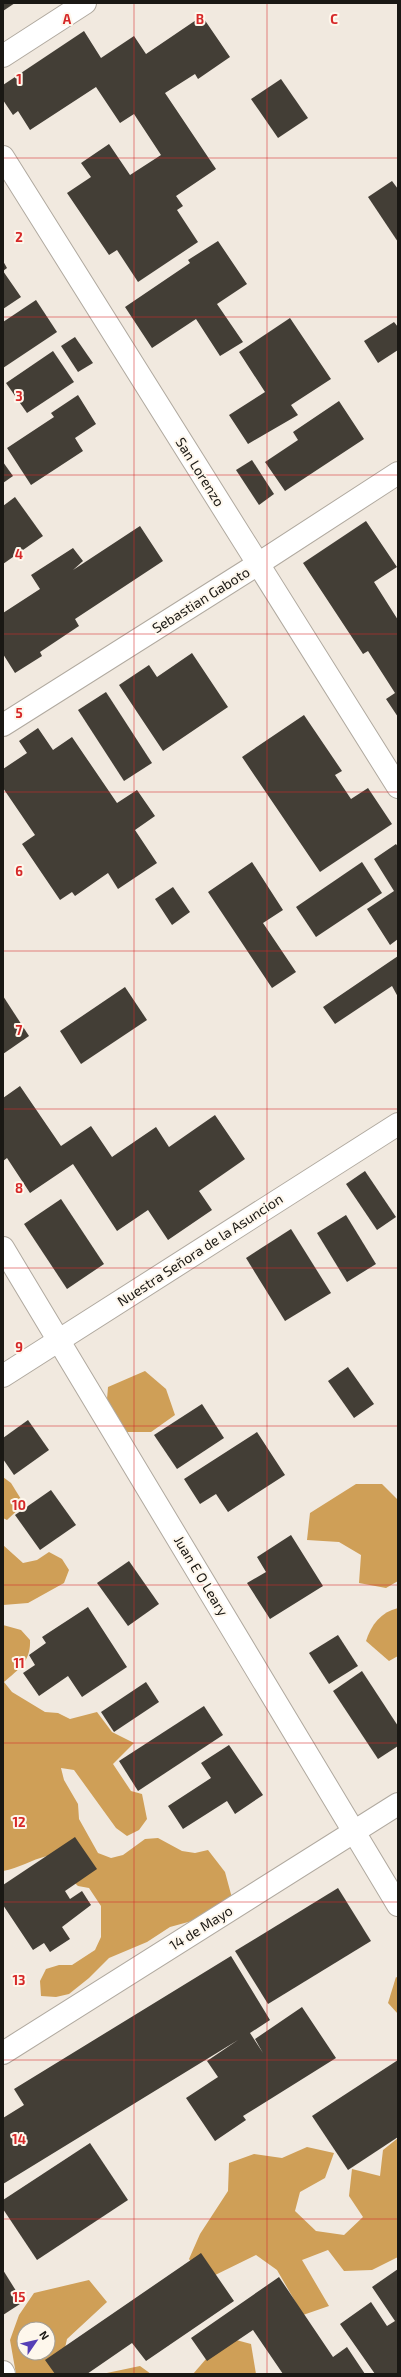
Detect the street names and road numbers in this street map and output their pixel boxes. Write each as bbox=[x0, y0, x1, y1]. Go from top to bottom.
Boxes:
street label: San Lorenzo bbox=[173, 434, 228, 509]
street label: Sebastian Gaboto bbox=[149, 563, 253, 636]
street label: Nuestra Señora de la Asuncion bbox=[114, 1190, 286, 1309]
street label: Juan E O Leary bbox=[171, 1533, 232, 1619]
street label: 14 de Mayo bbox=[166, 1901, 235, 1954]

